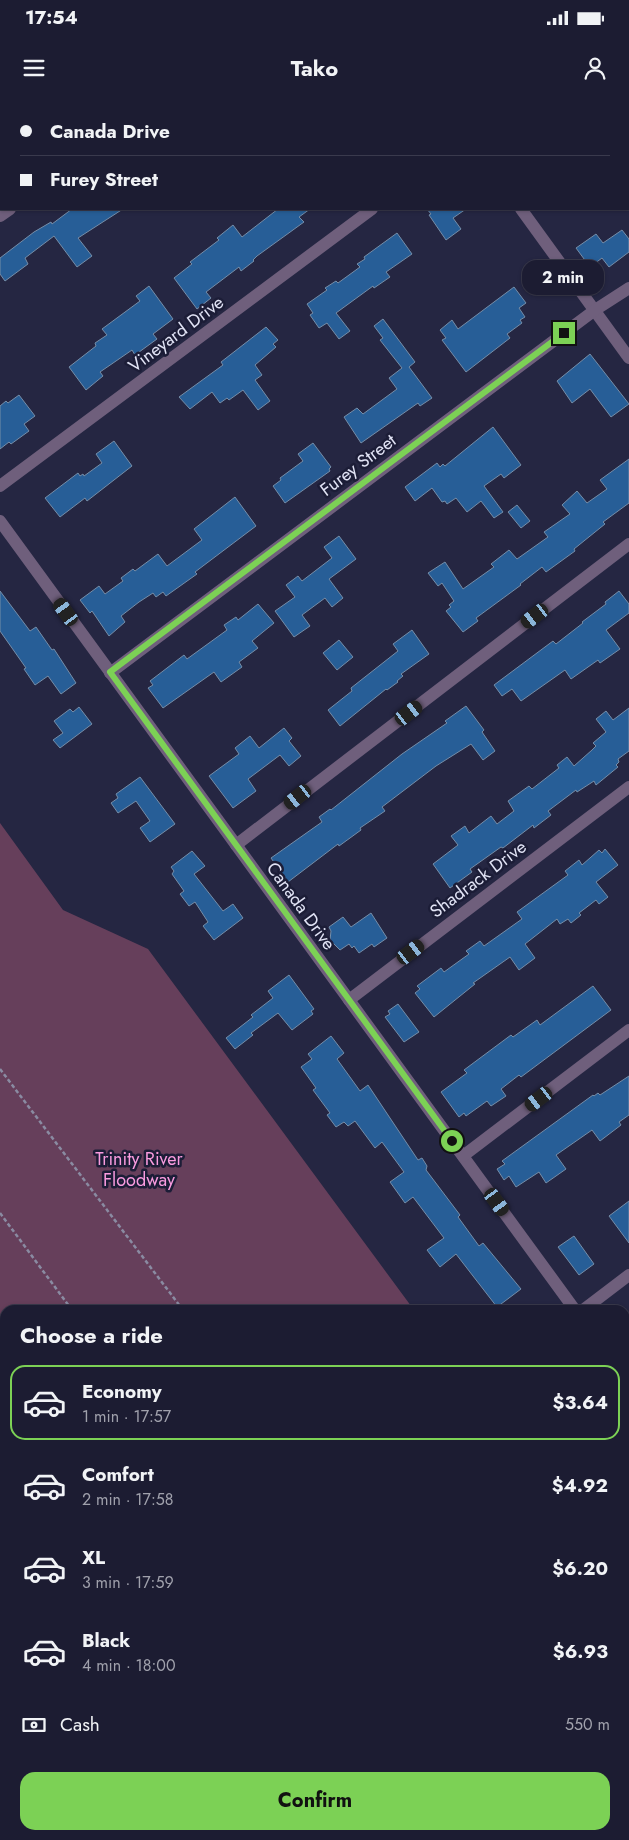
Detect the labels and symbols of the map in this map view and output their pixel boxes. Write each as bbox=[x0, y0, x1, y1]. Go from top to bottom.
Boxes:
callout: 2 min bbox=[523, 260, 605, 296]
street label: Vineyard Drive bbox=[123, 289, 229, 379]
route end bbox=[553, 322, 575, 344]
street label: Furey Street bbox=[315, 427, 402, 502]
car bbox=[51, 595, 80, 629]
car bbox=[518, 601, 551, 631]
car bbox=[392, 698, 425, 728]
car bbox=[281, 782, 314, 812]
street label: Shadrack Drive bbox=[424, 834, 532, 924]
street label: Canada Drive bbox=[260, 857, 342, 955]
car bbox=[394, 937, 427, 967]
car bbox=[522, 1084, 555, 1114]
route start bbox=[441, 1130, 463, 1152]
park label: Trinity River Floodway bbox=[95, 1146, 184, 1193]
car bbox=[482, 1185, 511, 1219]

